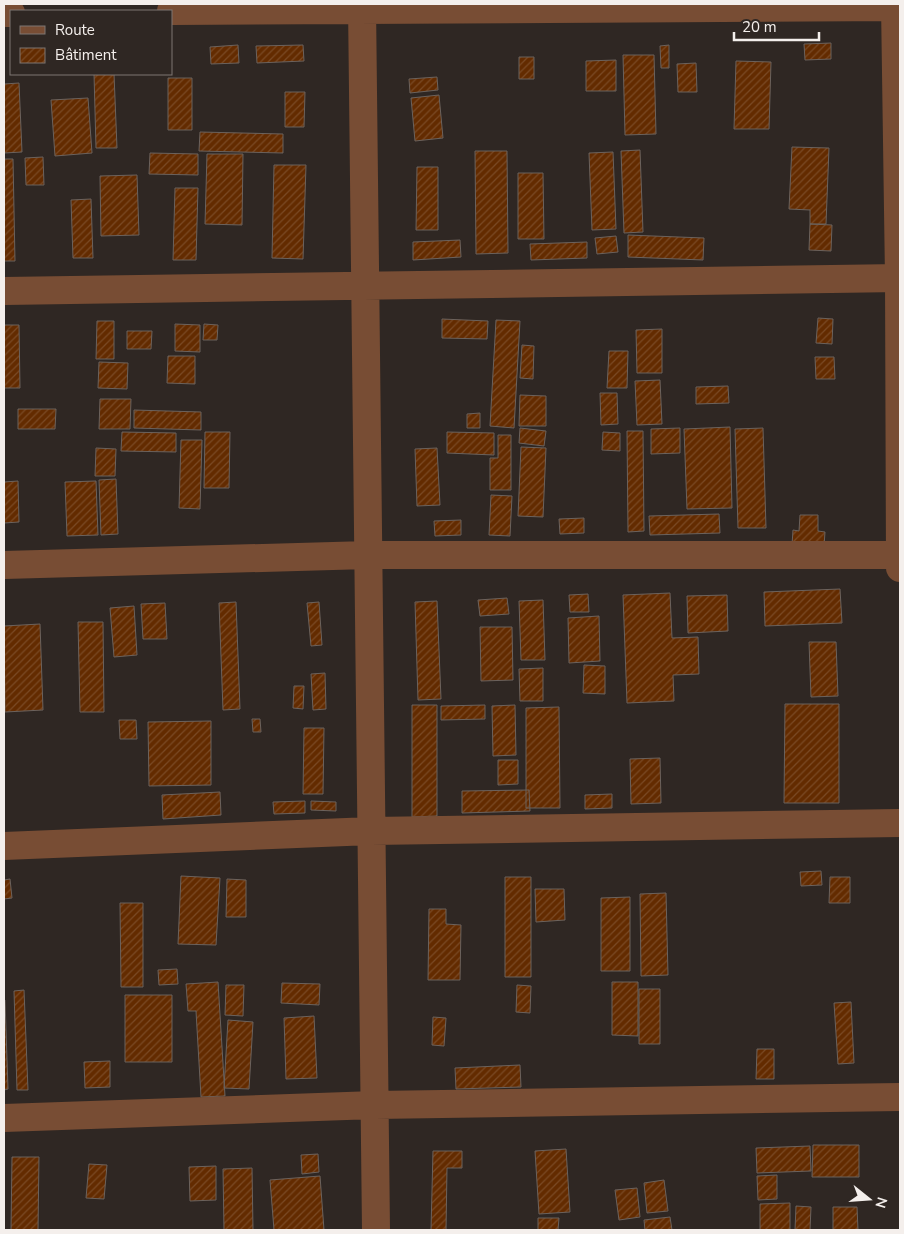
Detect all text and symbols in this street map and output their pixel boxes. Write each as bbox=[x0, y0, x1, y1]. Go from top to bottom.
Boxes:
legend bbox=[10, 10, 172, 75]
scale bar bbox=[734, 10, 819, 42]
text: 20 m bbox=[742, 17, 777, 37]
text: Route bbox=[55, 20, 95, 40]
text: Bâtiment bbox=[55, 45, 117, 65]
north arrow bbox=[844, 1174, 894, 1224]
text: N bbox=[870, 1195, 892, 1210]

